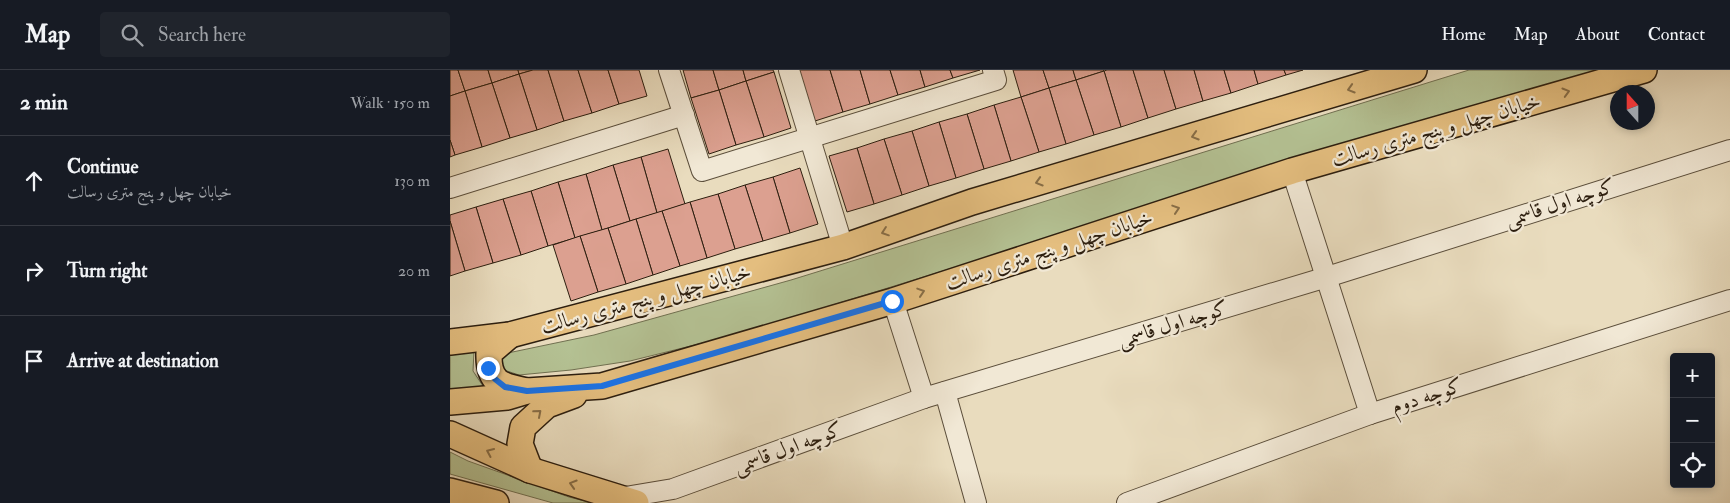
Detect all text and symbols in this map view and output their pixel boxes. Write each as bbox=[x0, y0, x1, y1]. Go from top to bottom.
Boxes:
search box bbox=[100, 12, 450, 57]
text: Map bbox=[25, 19, 70, 50]
icon: search bbox=[118, 21, 146, 49]
text: Search here bbox=[158, 23, 246, 47]
text: Home bbox=[1441, 23, 1486, 46]
text: Map bbox=[1514, 23, 1548, 46]
text: About bbox=[1576, 23, 1620, 46]
text: Contact bbox=[1648, 23, 1705, 46]
one-way arrow bbox=[1347, 83, 1355, 93]
north arrow bbox=[1610, 85, 1655, 130]
street label: خیابان چهل و پنج متری رسالت bbox=[1328, 87, 1545, 178]
one-way arrow bbox=[1562, 88, 1570, 98]
text: 2 min bbox=[20, 89, 68, 116]
text: Walk · 150 m bbox=[350, 93, 430, 113]
one-way arrow bbox=[1191, 130, 1200, 140]
text: Continue bbox=[67, 155, 138, 179]
icon: ahead bbox=[20, 167, 48, 195]
text: 130 m bbox=[394, 171, 430, 191]
street label: کوچه اول قاسمی bbox=[1502, 173, 1618, 233]
one-way arrow bbox=[1036, 177, 1044, 187]
text: خیابان چهل و پنج متری رسالت bbox=[67, 182, 232, 202]
street label: خیابان چهل و پنج متری رسالت bbox=[942, 204, 1158, 301]
one-way arrow bbox=[1171, 205, 1179, 215]
one-way arrow bbox=[881, 226, 890, 236]
icon: right bbox=[20, 257, 48, 285]
street label: خیابان چهل و پنج متری رسالت bbox=[538, 258, 755, 345]
text: Turn right bbox=[67, 259, 147, 283]
text: 20 m bbox=[398, 261, 430, 281]
one-way arrow bbox=[917, 287, 925, 297]
route start bbox=[881, 290, 904, 313]
street label: کوچه اول قاسمی bbox=[1114, 294, 1232, 354]
icon: arrive bbox=[20, 347, 48, 375]
text: Arrive at destination bbox=[67, 349, 219, 373]
map controls bbox=[1670, 353, 1715, 488]
button: + bbox=[1670, 353, 1715, 398]
route end bbox=[477, 357, 500, 380]
street label: کوچه دوم bbox=[1388, 372, 1467, 424]
button: − bbox=[1670, 398, 1715, 443]
one-way arrow bbox=[532, 410, 541, 419]
street label: کوچه اول قاسمی bbox=[730, 416, 846, 480]
button: locate bbox=[1670, 443, 1715, 488]
one-way arrow bbox=[486, 448, 495, 458]
one-way arrow bbox=[569, 479, 577, 489]

